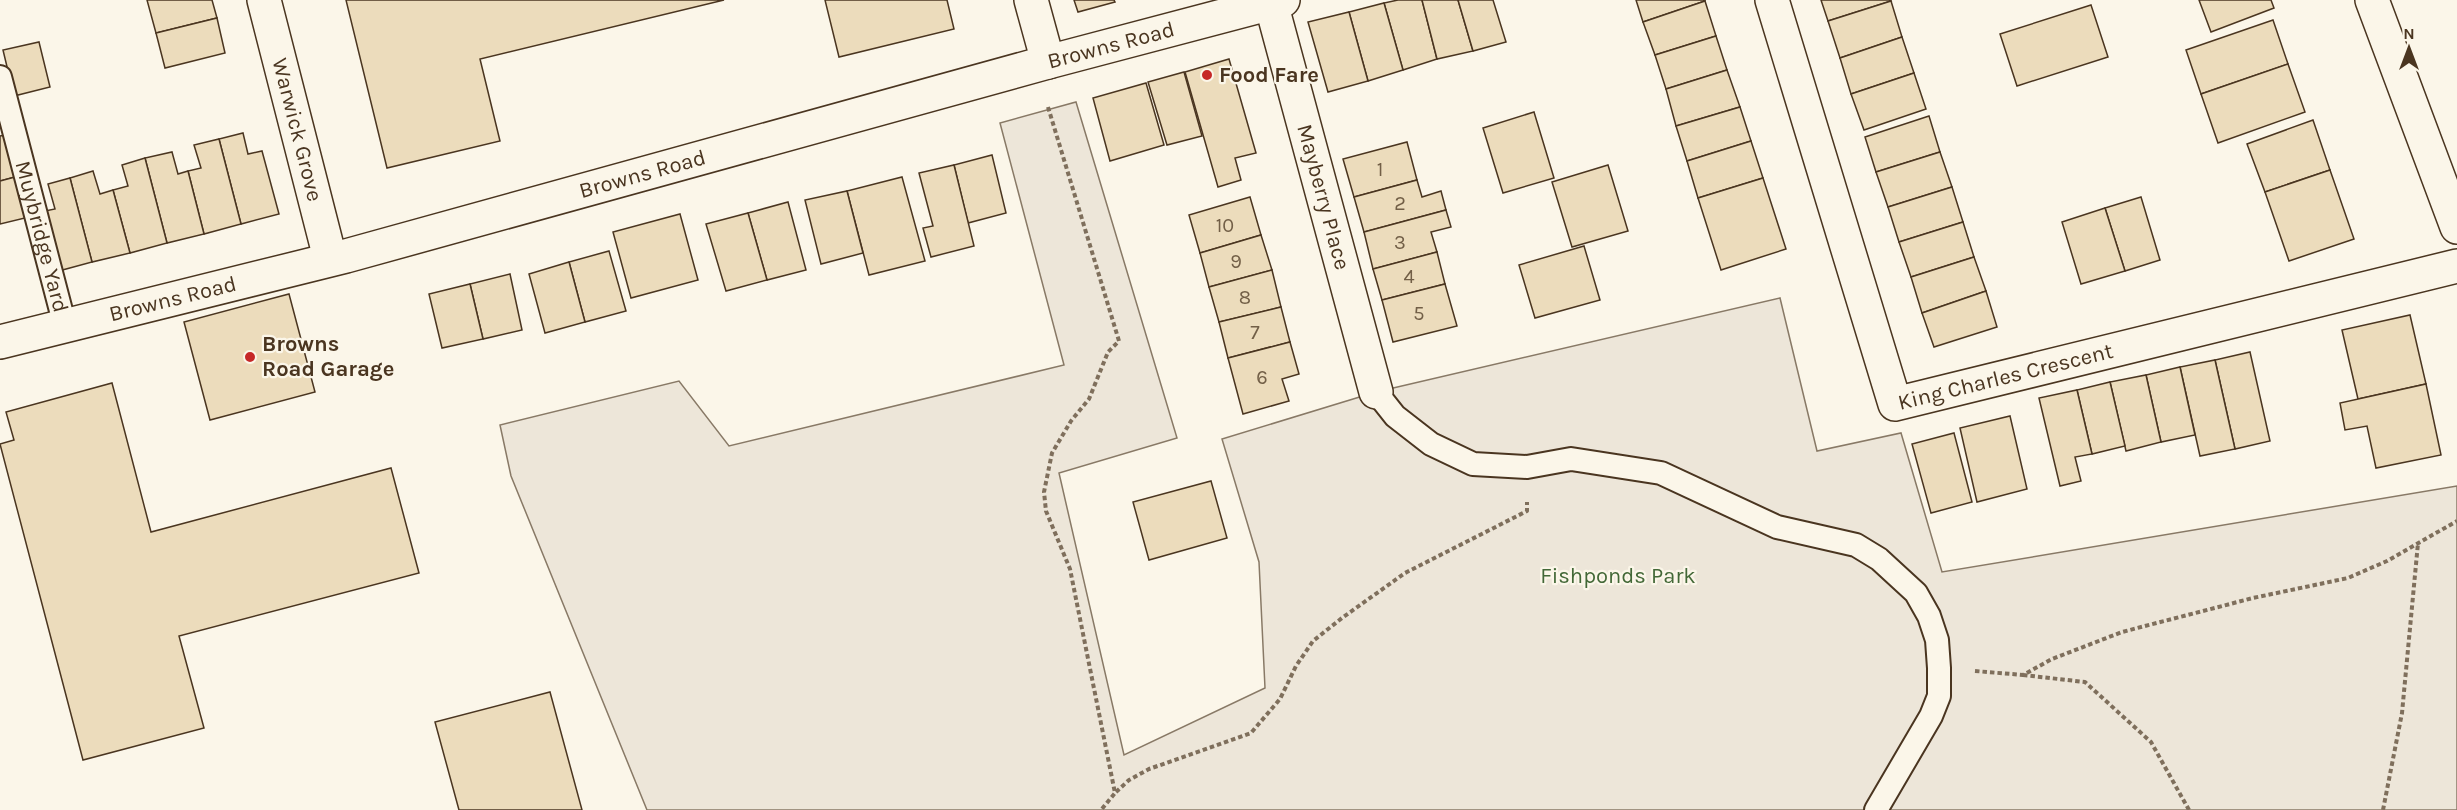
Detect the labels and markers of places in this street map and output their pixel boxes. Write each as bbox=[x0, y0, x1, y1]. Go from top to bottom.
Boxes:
place label: Food Fare bbox=[1219, 62, 1319, 88]
marker: Food Fare bbox=[1200, 68, 1214, 82]
place label: Browns Road Garage bbox=[262, 331, 394, 382]
marker: Browns Road Garage bbox=[243, 350, 257, 364]

